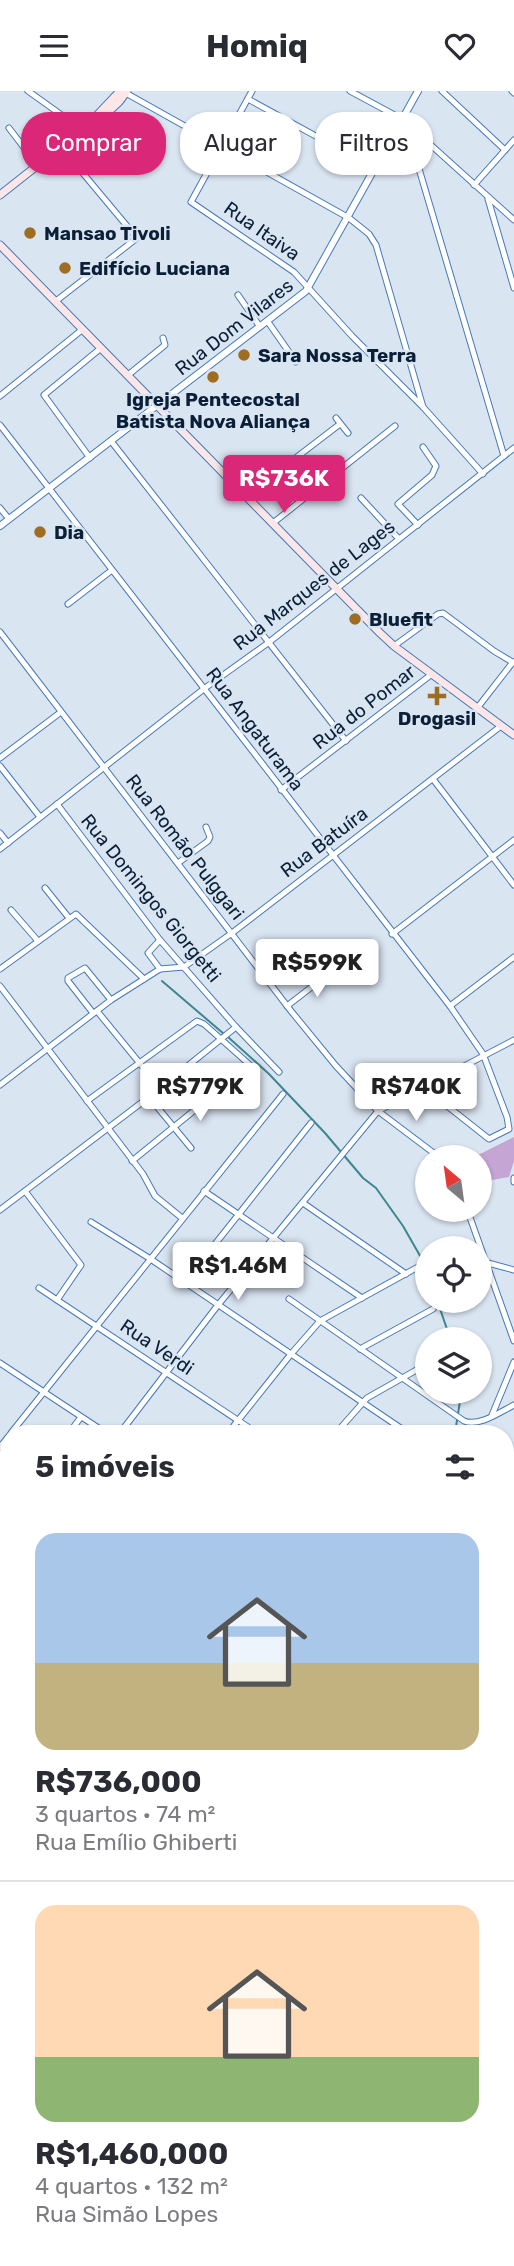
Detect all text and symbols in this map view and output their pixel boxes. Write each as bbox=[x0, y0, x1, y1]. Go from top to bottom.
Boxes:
icon: menu bbox=[35, 27, 73, 65]
text: Homiq bbox=[206, 27, 308, 65]
icon: heart bbox=[441, 27, 479, 65]
chip: Comprar bbox=[21, 112, 166, 175]
chip: Alugar bbox=[180, 112, 301, 175]
chip: Filtros bbox=[315, 112, 433, 175]
street label: Rua Itaiva bbox=[220, 197, 304, 265]
place label: Mansao Tivoli bbox=[44, 222, 171, 245]
marker: Mansao Tivoli bbox=[22, 225, 38, 241]
place label: Edifício Luciana bbox=[79, 257, 230, 280]
marker: Edifício Luciana bbox=[57, 260, 73, 276]
street label: Rua Dom Vilares bbox=[170, 274, 298, 380]
place label: Sara Nossa Terra bbox=[258, 344, 417, 367]
marker: Sara Nossa Terra bbox=[236, 347, 252, 363]
marker: Igreja Pentecostal Batista Nova Aliança bbox=[205, 369, 221, 385]
place label: Igreja Pentecostal Batista Nova Aliança bbox=[116, 388, 310, 433]
pin: R$736K bbox=[227, 455, 341, 515]
text: R$736K bbox=[239, 464, 329, 492]
street label: Rua Marques de Lages bbox=[229, 515, 399, 655]
place label: Dia bbox=[54, 521, 84, 544]
marker: Dia bbox=[32, 524, 48, 540]
place label: Bluefit bbox=[369, 608, 433, 631]
marker: Bluefit bbox=[347, 611, 363, 627]
street label: Rua do Pomar bbox=[308, 659, 420, 754]
street label: Rua Angaturama bbox=[201, 663, 309, 795]
marker: Drogasil bbox=[429, 688, 445, 704]
place label: Drogasil bbox=[398, 707, 476, 730]
street label: Rua Romão Pulggari bbox=[121, 770, 249, 924]
street label: Rua Batuíra bbox=[276, 802, 372, 882]
street label: Rua Domingos Giorgetti bbox=[76, 809, 226, 987]
pin: R$599K bbox=[260, 939, 374, 999]
text: R$599K bbox=[272, 948, 362, 976]
pin: R$779K bbox=[143, 1063, 257, 1123]
pin: R$740K bbox=[359, 1063, 473, 1123]
text: R$779K bbox=[156, 1072, 244, 1100]
text: R$740K bbox=[371, 1072, 461, 1100]
north arrow bbox=[415, 1145, 492, 1221]
map controls bbox=[415, 1145, 492, 1404]
button: locate bbox=[415, 1236, 492, 1313]
pin: R$1.46M bbox=[173, 1243, 303, 1302]
text: R$1.46M bbox=[189, 1251, 287, 1279]
street label: Rua Verdi bbox=[116, 1314, 198, 1380]
button: layers bbox=[415, 1327, 492, 1404]
icon: filters bbox=[441, 1448, 479, 1486]
text: 5 imóveis bbox=[35, 1449, 175, 1485]
icon: home bbox=[194, 1579, 320, 1705]
text: R$736,000 bbox=[35, 1764, 202, 1800]
text: 3 quartos · 74 m² bbox=[35, 1800, 215, 1828]
text: Rua Emílio Ghiberti bbox=[35, 1828, 237, 1856]
icon: home bbox=[194, 1951, 320, 2077]
text: R$1,460,000 bbox=[35, 2136, 228, 2172]
text: 4 quartos · 132 m² bbox=[35, 2172, 228, 2200]
text: Rua Simão Lopes bbox=[35, 2200, 218, 2228]

